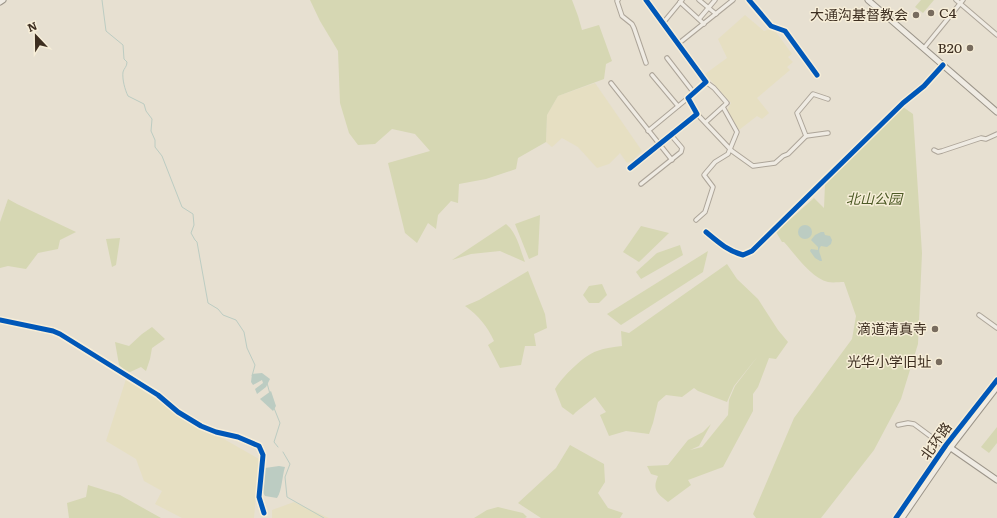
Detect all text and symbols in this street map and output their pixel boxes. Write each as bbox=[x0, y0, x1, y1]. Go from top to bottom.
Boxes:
place label: C4 bbox=[939, 2, 957, 22]
place label: 大通沟基督教会 bbox=[810, 4, 908, 24]
marker: C4 bbox=[926, 8, 936, 18]
marker: 大通沟基督教会 bbox=[911, 10, 921, 20]
north arrow bbox=[16, 16, 56, 56]
text: N bbox=[25, 17, 39, 35]
place label: B20 bbox=[938, 37, 962, 57]
marker: B20 bbox=[965, 43, 975, 53]
park label: 北山公园 bbox=[846, 188, 904, 208]
place label: 滴道清真寺 bbox=[857, 318, 927, 338]
marker: 滴道清真寺 bbox=[930, 324, 940, 334]
place label: 光华小学旧址 bbox=[847, 351, 931, 371]
marker: 光华小学旧址 bbox=[934, 357, 944, 367]
street label: 北环路 bbox=[915, 418, 956, 463]

